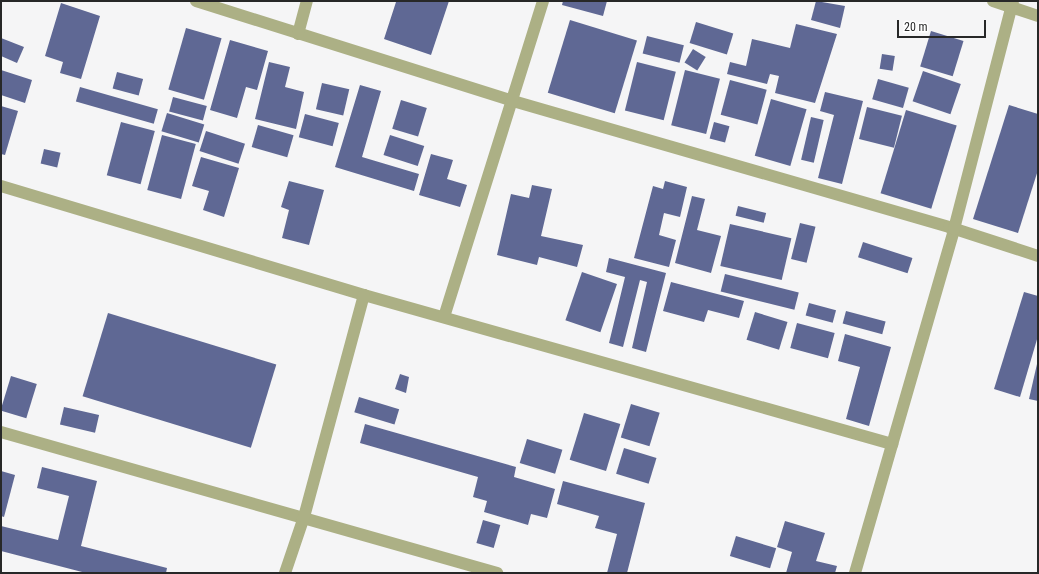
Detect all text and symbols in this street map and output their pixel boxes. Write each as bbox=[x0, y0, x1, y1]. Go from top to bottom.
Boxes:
scale bar bbox=[899, 12, 988, 38]
text: 20 m bbox=[904, 20, 928, 34]

